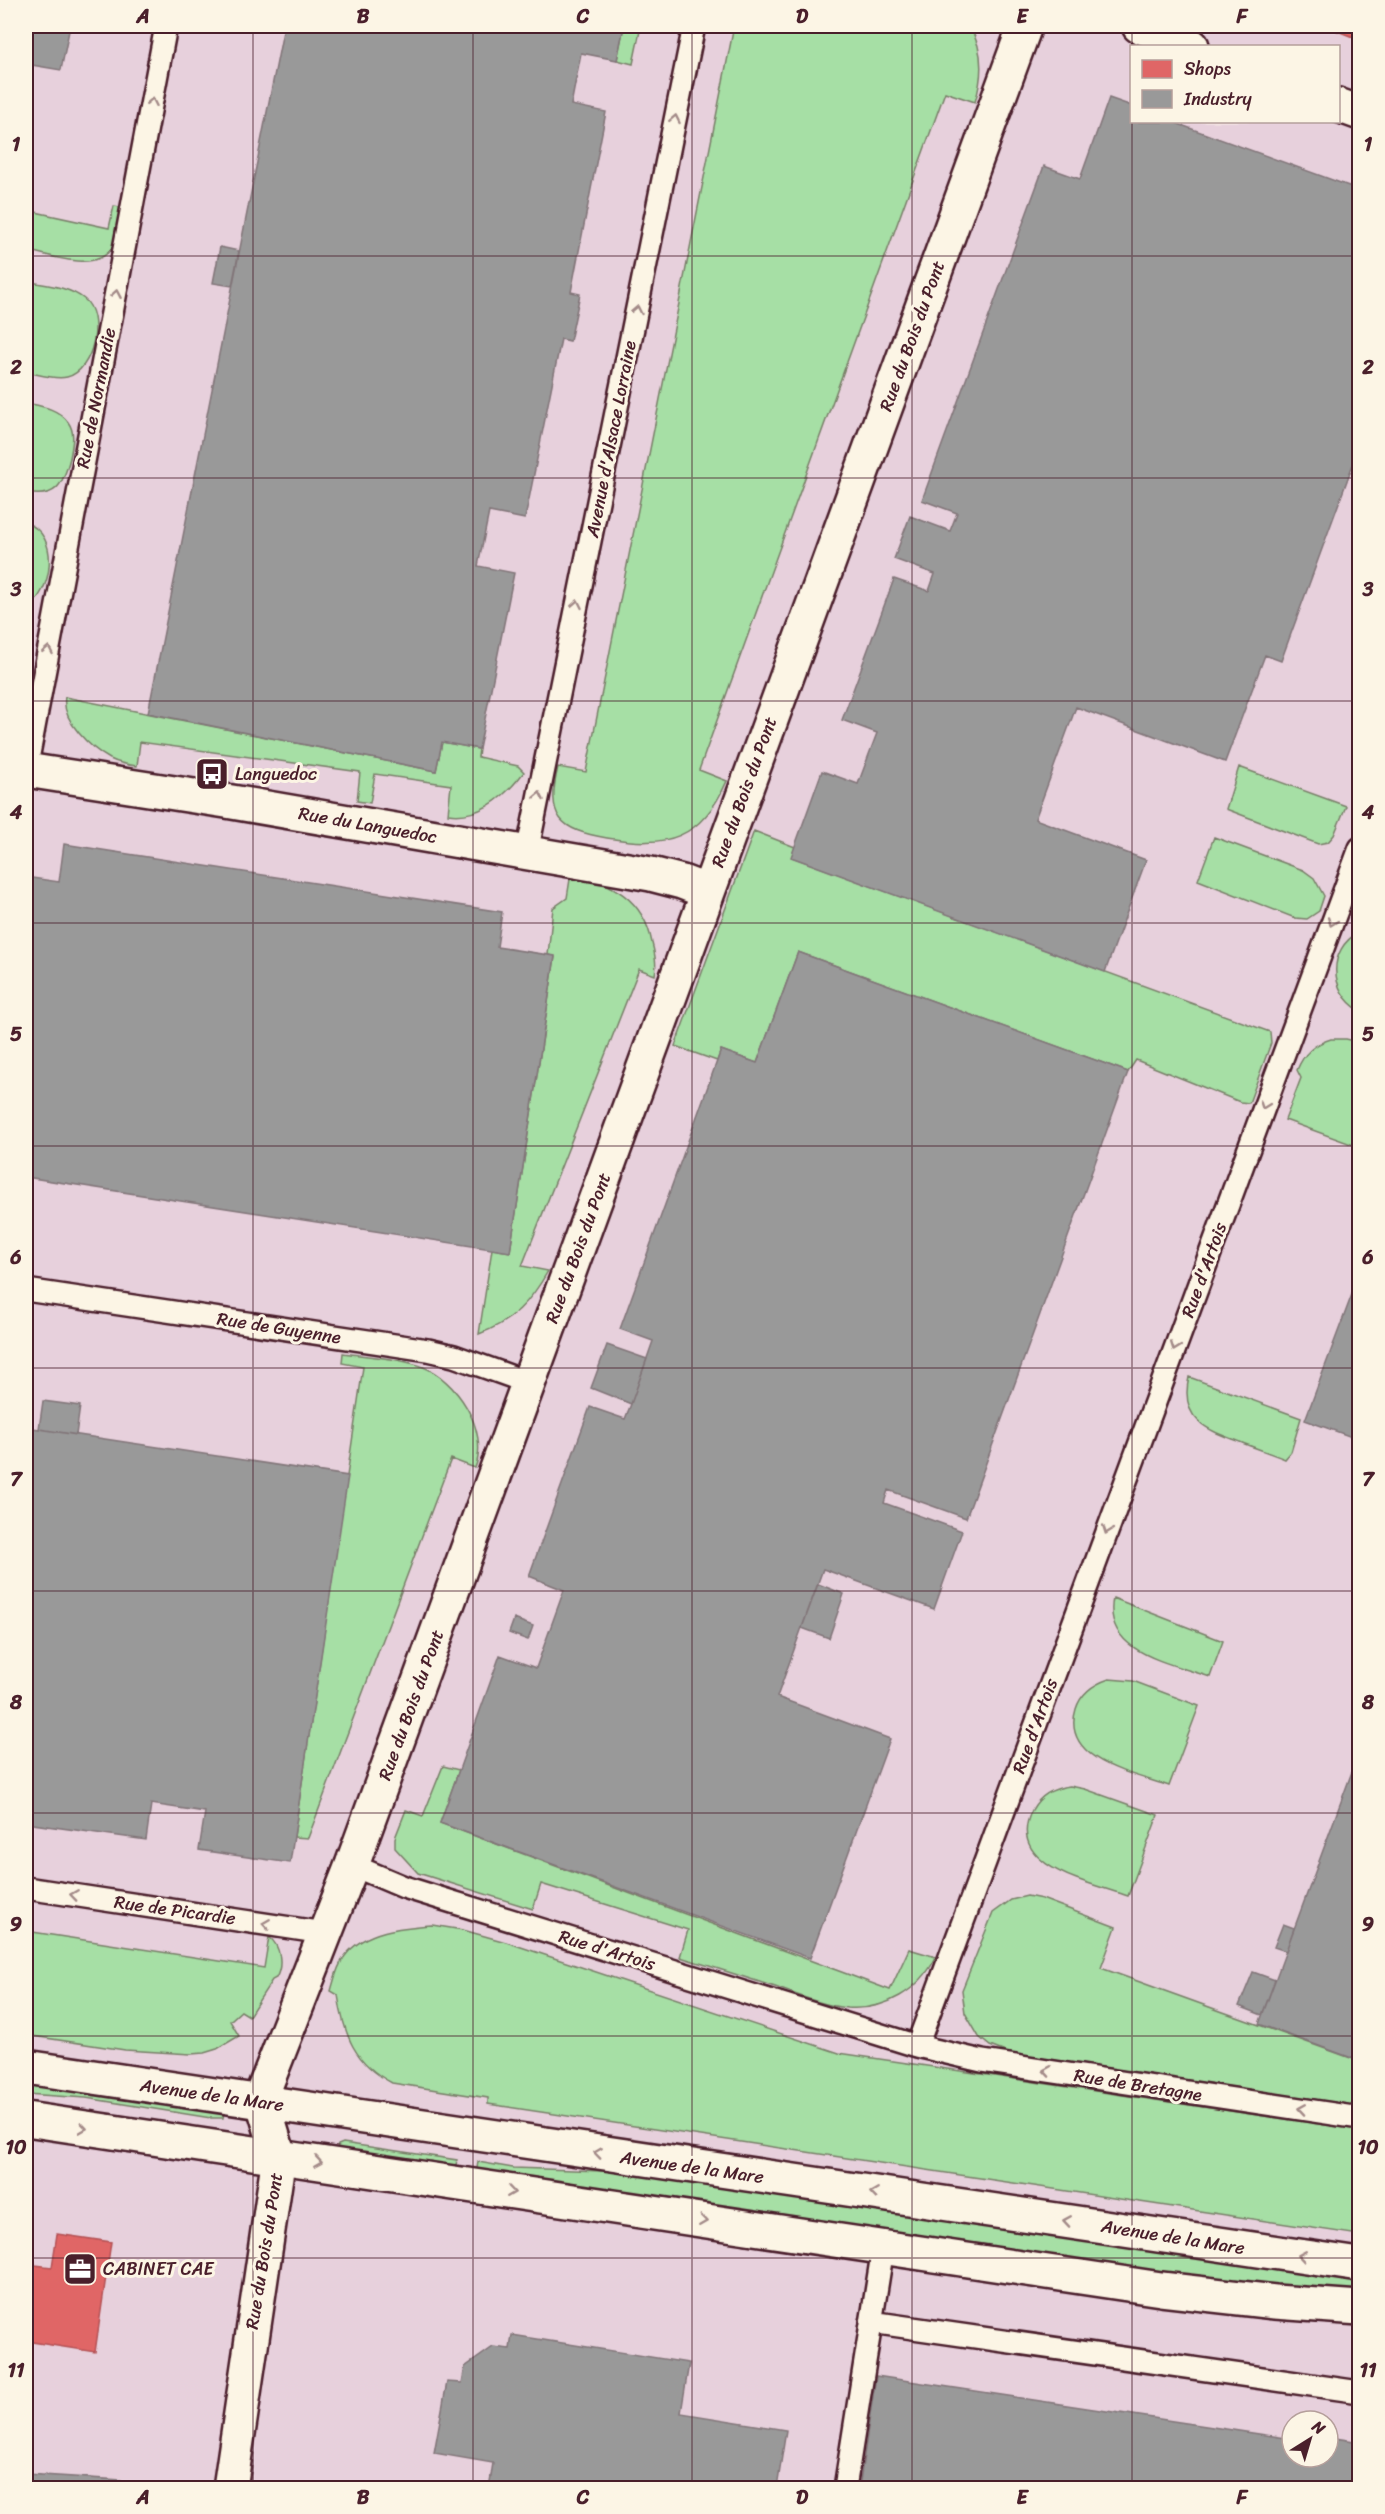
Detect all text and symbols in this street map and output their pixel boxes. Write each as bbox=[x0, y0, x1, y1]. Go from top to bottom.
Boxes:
text: A bbox=[135, 0, 150, 34]
text: B bbox=[357, 0, 370, 34]
text: C bbox=[576, 0, 590, 34]
text: D bbox=[796, 0, 809, 34]
text: E bbox=[1016, 0, 1029, 34]
text: F bbox=[1236, 0, 1249, 34]
legend bbox=[1130, 45, 1340, 123]
text: Shops bbox=[1184, 53, 1231, 85]
text: Industry bbox=[1183, 83, 1253, 115]
one-way arrow bbox=[145, 97, 158, 107]
one-way arrow bbox=[668, 115, 681, 125]
text: 1 bbox=[12, 127, 21, 162]
text: 1 bbox=[1364, 127, 1373, 162]
street label: Rue du Bois du Pont bbox=[870, 256, 954, 416]
one-way arrow bbox=[109, 289, 122, 299]
one-way arrow bbox=[630, 306, 643, 316]
street label: Rue de Normandie bbox=[67, 325, 125, 471]
street label: Avenue d'Alsace Lorraine bbox=[576, 337, 646, 541]
text: 2 bbox=[9, 350, 22, 385]
text: 2 bbox=[1361, 350, 1374, 385]
text: 3 bbox=[10, 572, 22, 607]
text: 3 bbox=[1362, 572, 1374, 607]
one-way arrow bbox=[570, 600, 583, 610]
one-way arrow bbox=[41, 646, 54, 656]
street label: Rue du Bois du Pont bbox=[702, 712, 786, 872]
bus stop icon: Languedoc bbox=[194, 756, 230, 792]
place label: Languedoc bbox=[235, 758, 317, 790]
one-way arrow bbox=[532, 791, 545, 801]
text: 4 bbox=[9, 795, 23, 830]
text: 4 bbox=[1361, 795, 1375, 830]
street label: Rue du Languedoc bbox=[296, 797, 440, 853]
one-way arrow bbox=[1327, 916, 1339, 927]
text: 5 bbox=[10, 1017, 22, 1052]
text: 5 bbox=[1362, 1017, 1374, 1052]
one-way arrow bbox=[1259, 1099, 1272, 1110]
street label: Rue du Bois du Pont bbox=[536, 1168, 620, 1328]
street label: Rue d'Artois bbox=[1172, 1217, 1236, 1322]
text: 6 bbox=[9, 1240, 22, 1275]
text: 6 bbox=[1361, 1240, 1374, 1275]
street label: Rue de Guyenne bbox=[215, 1302, 344, 1354]
one-way arrow bbox=[1170, 1341, 1182, 1352]
text: 7 bbox=[10, 1462, 23, 1497]
text: 7 bbox=[1362, 1462, 1375, 1497]
one-way arrow bbox=[1102, 1524, 1115, 1535]
street label: Rue du Bois du Pont bbox=[369, 1625, 453, 1785]
street label: Rue d'Artois bbox=[1003, 1673, 1067, 1778]
text: 8 bbox=[9, 1685, 23, 1720]
text: 8 bbox=[1361, 1685, 1375, 1720]
street label: Rue de Picardie bbox=[112, 1886, 238, 1934]
one-way arrow bbox=[69, 1890, 78, 1902]
text: 9 bbox=[10, 1907, 22, 1942]
text: 9 bbox=[1362, 1907, 1374, 1942]
one-way arrow bbox=[262, 1918, 271, 1930]
street label: Rue d'Artois bbox=[555, 1920, 660, 1980]
street label: Rue de Bretagne bbox=[1072, 2059, 1205, 2111]
one-way arrow bbox=[1042, 2065, 1051, 2077]
street label: Avenue de la Mare bbox=[137, 2069, 286, 2121]
one-way arrow bbox=[1297, 2104, 1306, 2116]
one-way arrow bbox=[79, 2121, 88, 2133]
text: 10 bbox=[5, 2130, 27, 2165]
text: 10 bbox=[1357, 2130, 1379, 2165]
street label: Avenue de la Mare bbox=[617, 2141, 766, 2193]
one-way arrow bbox=[594, 2148, 603, 2160]
one-way arrow bbox=[312, 2155, 322, 2168]
street label: Rue du Bois du Pont bbox=[236, 2170, 292, 2332]
one-way arrow bbox=[505, 2185, 515, 2198]
one-way arrow bbox=[870, 2188, 879, 2200]
street label: Avenue de la Mare bbox=[1098, 2210, 1247, 2264]
one-way arrow bbox=[699, 2214, 708, 2226]
one-way arrow bbox=[1063, 2216, 1072, 2228]
office icon: CABINET CAE bbox=[62, 2251, 98, 2287]
one-way arrow bbox=[1297, 2251, 1306, 2263]
place label: CABINET CAE bbox=[103, 2253, 214, 2285]
text: 11 bbox=[7, 2353, 25, 2388]
text: 11 bbox=[1359, 2353, 1377, 2388]
north arrow bbox=[1280, 2409, 1340, 2469]
text: N bbox=[1305, 2412, 1333, 2443]
text: A bbox=[135, 2480, 150, 2514]
text: B bbox=[357, 2480, 370, 2514]
text: C bbox=[576, 2480, 590, 2514]
text: D bbox=[796, 2480, 809, 2514]
text: E bbox=[1016, 2480, 1029, 2514]
text: F bbox=[1236, 2480, 1249, 2514]

